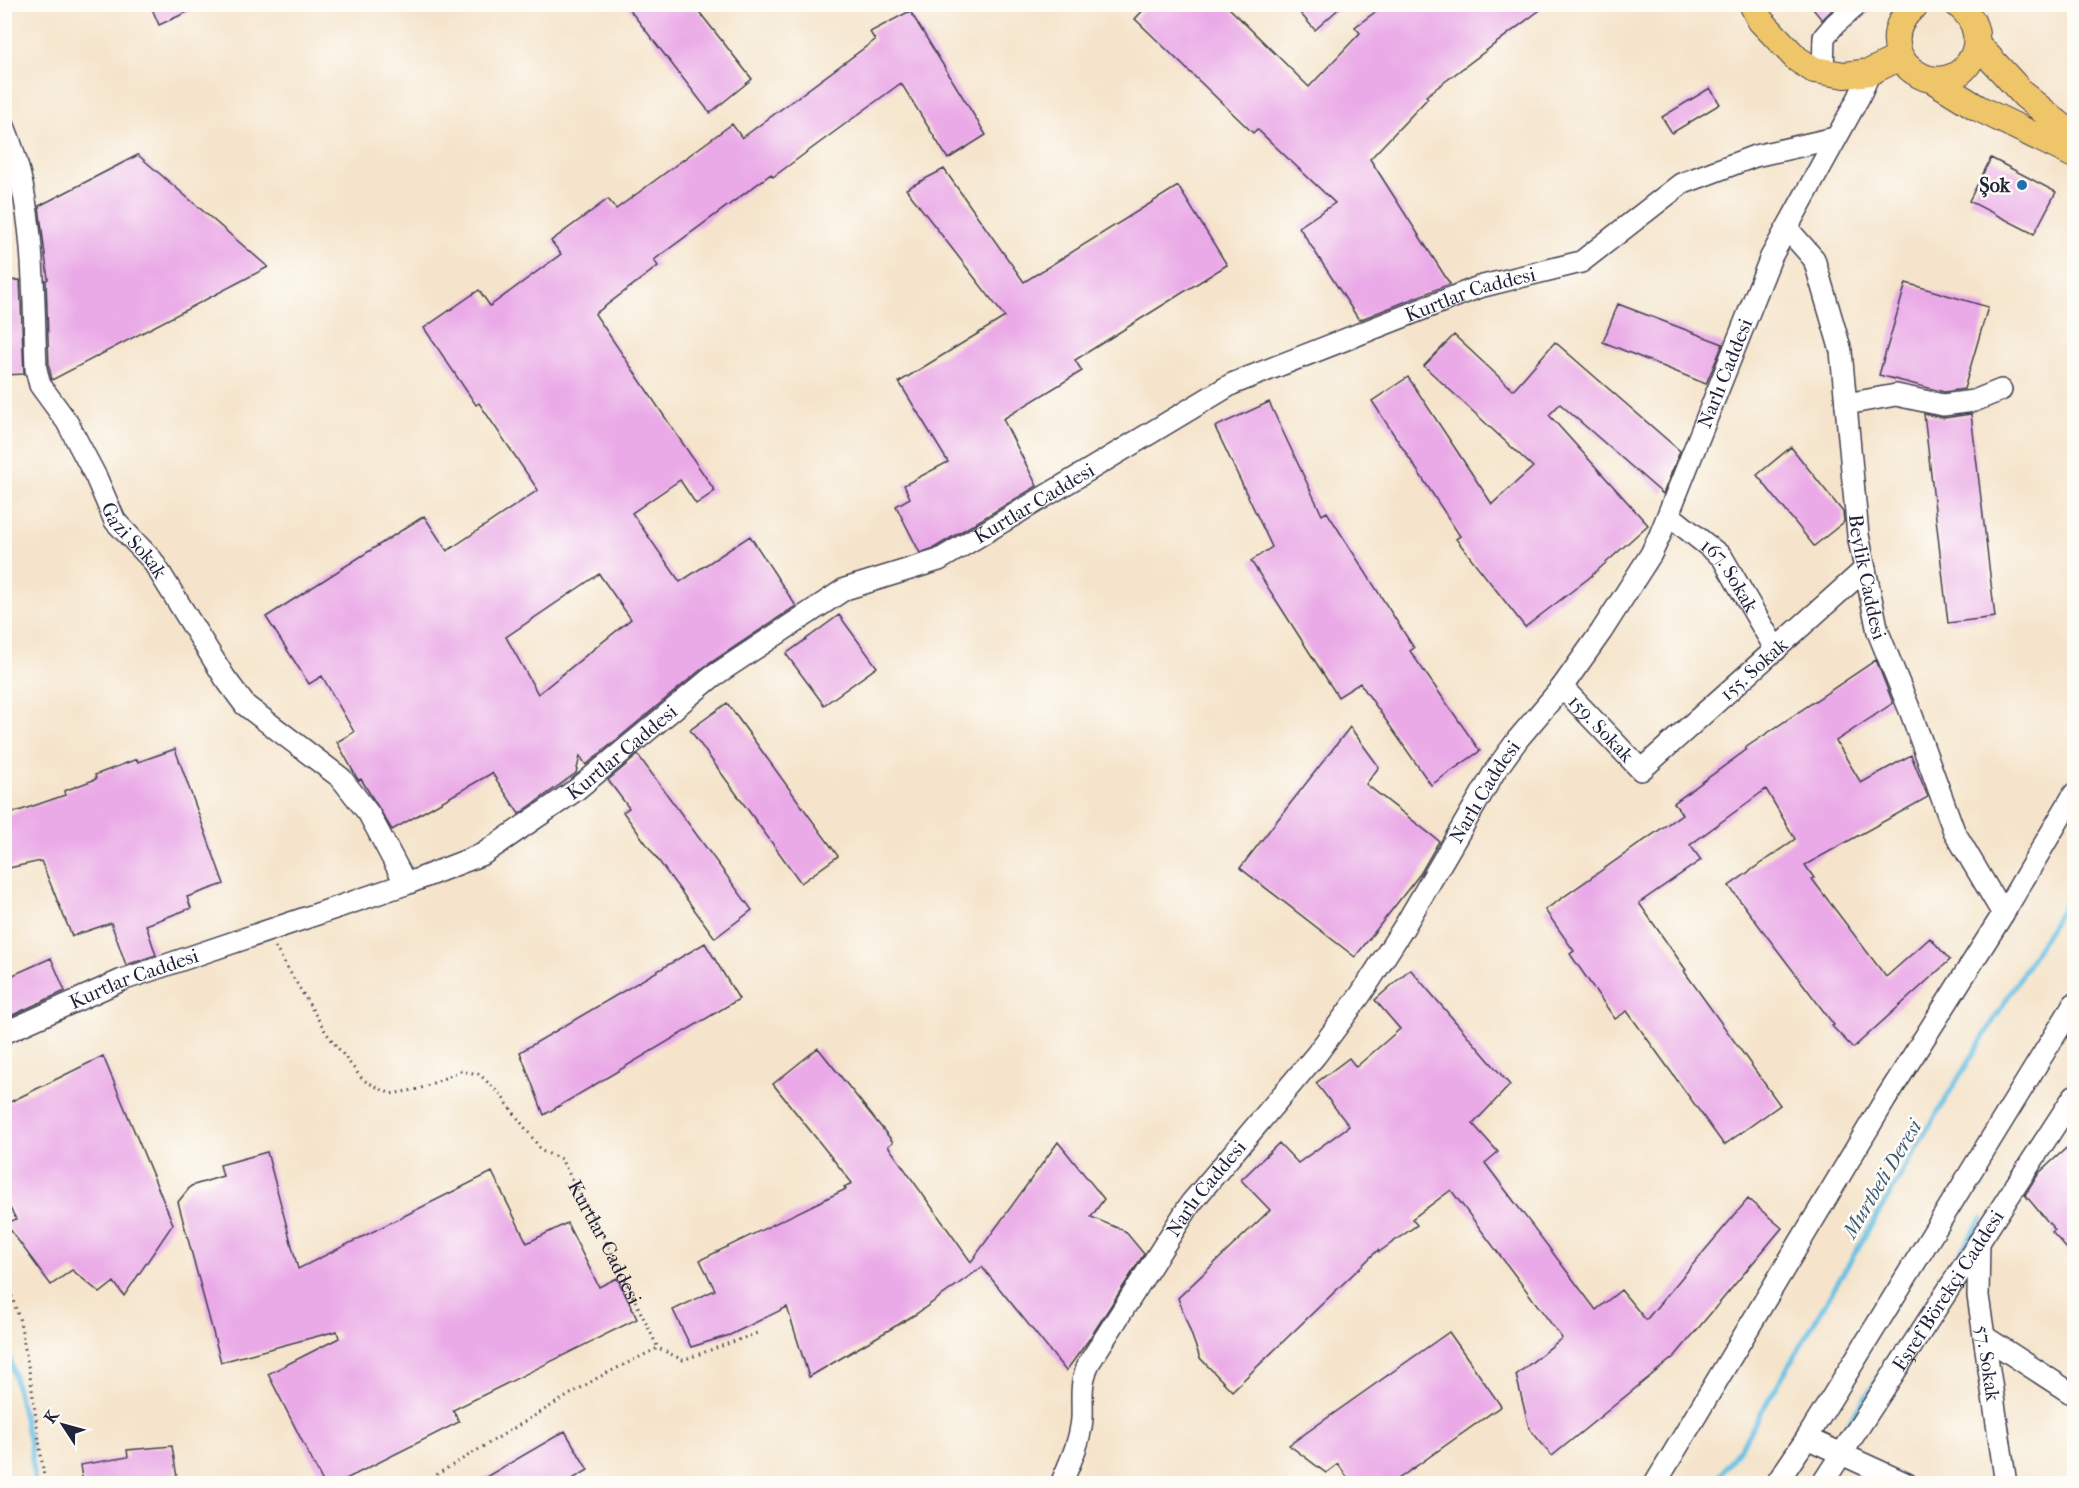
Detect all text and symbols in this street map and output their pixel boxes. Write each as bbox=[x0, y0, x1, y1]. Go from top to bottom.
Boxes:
place label: Şok bbox=[1979, 174, 2011, 198]
marker: Şok bbox=[2015, 178, 2029, 192]
street label: Kurtlar Caddesi bbox=[1402, 263, 1538, 327]
street label: Narlı Caddesi bbox=[1693, 315, 1757, 431]
street label: Kurtlar Caddesi bbox=[970, 458, 1099, 548]
street label: Gazi Sokak bbox=[96, 499, 172, 584]
street label: Beylik Caddesi bbox=[1844, 513, 1891, 643]
street label: 167. Sokak bbox=[1696, 534, 1763, 617]
street label: 155. Sokak bbox=[1716, 633, 1793, 705]
street label: 159. Sokak bbox=[1563, 690, 1639, 768]
street label: Kurtlar Caddesi bbox=[562, 700, 682, 805]
street label: Narlı Caddesi bbox=[1445, 736, 1525, 847]
street label: Kurtlar Caddesi bbox=[66, 944, 202, 1014]
water label: Murtbeli Deresi bbox=[1836, 1114, 1928, 1244]
street label: Narlı Caddesi bbox=[1162, 1136, 1251, 1241]
street label: Kurtlar Caddesi bbox=[563, 1176, 646, 1308]
street label: Eşref Börekçi Caddesi bbox=[1888, 1206, 2009, 1375]
street label: 57. Sokak bbox=[1971, 1324, 2005, 1403]
north arrow bbox=[33, 1395, 93, 1455]
text: K bbox=[40, 1405, 63, 1427]

